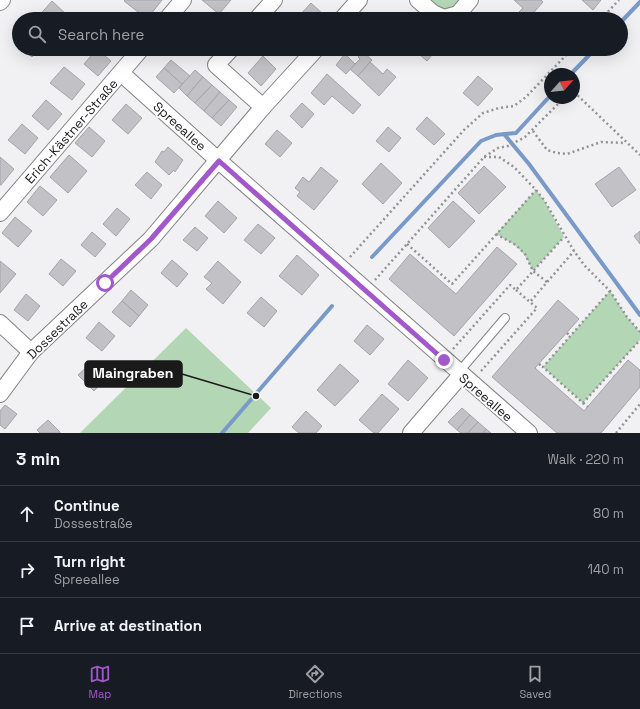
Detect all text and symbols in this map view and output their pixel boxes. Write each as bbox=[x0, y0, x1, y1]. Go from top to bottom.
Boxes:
search box bbox=[12, 12, 628, 56]
icon: search bbox=[26, 23, 48, 45]
text: Search here bbox=[58, 25, 144, 44]
north arrow bbox=[544, 68, 580, 104]
street label: Erich-Kästner-Straße bbox=[21, 75, 122, 187]
street label: Spreeallee bbox=[150, 98, 210, 155]
route start bbox=[96, 274, 114, 292]
street label: Dossestraße bbox=[23, 296, 92, 363]
route end bbox=[435, 351, 453, 369]
callout: Maingraben bbox=[85, 361, 182, 387]
text: Maingraben bbox=[93, 364, 173, 382]
street label: Spreeallee bbox=[455, 369, 516, 425]
text: 3 min bbox=[16, 448, 60, 470]
text: Walk · 220 m bbox=[547, 451, 624, 468]
text: Continue bbox=[54, 496, 120, 515]
icon: ahead bbox=[16, 503, 38, 525]
text: 80 m bbox=[593, 505, 624, 522]
text: Dossestraße bbox=[54, 515, 133, 532]
text: Turn right bbox=[54, 552, 125, 571]
icon: right bbox=[16, 559, 38, 581]
text: 140 m bbox=[588, 561, 624, 578]
text: Spreeallee bbox=[54, 571, 120, 588]
icon: arrive bbox=[16, 615, 38, 637]
text: Arrive at destination bbox=[54, 616, 202, 635]
tab: Map bbox=[89, 663, 111, 701]
tab: Directions bbox=[288, 663, 342, 701]
tab: Saved bbox=[519, 663, 551, 701]

